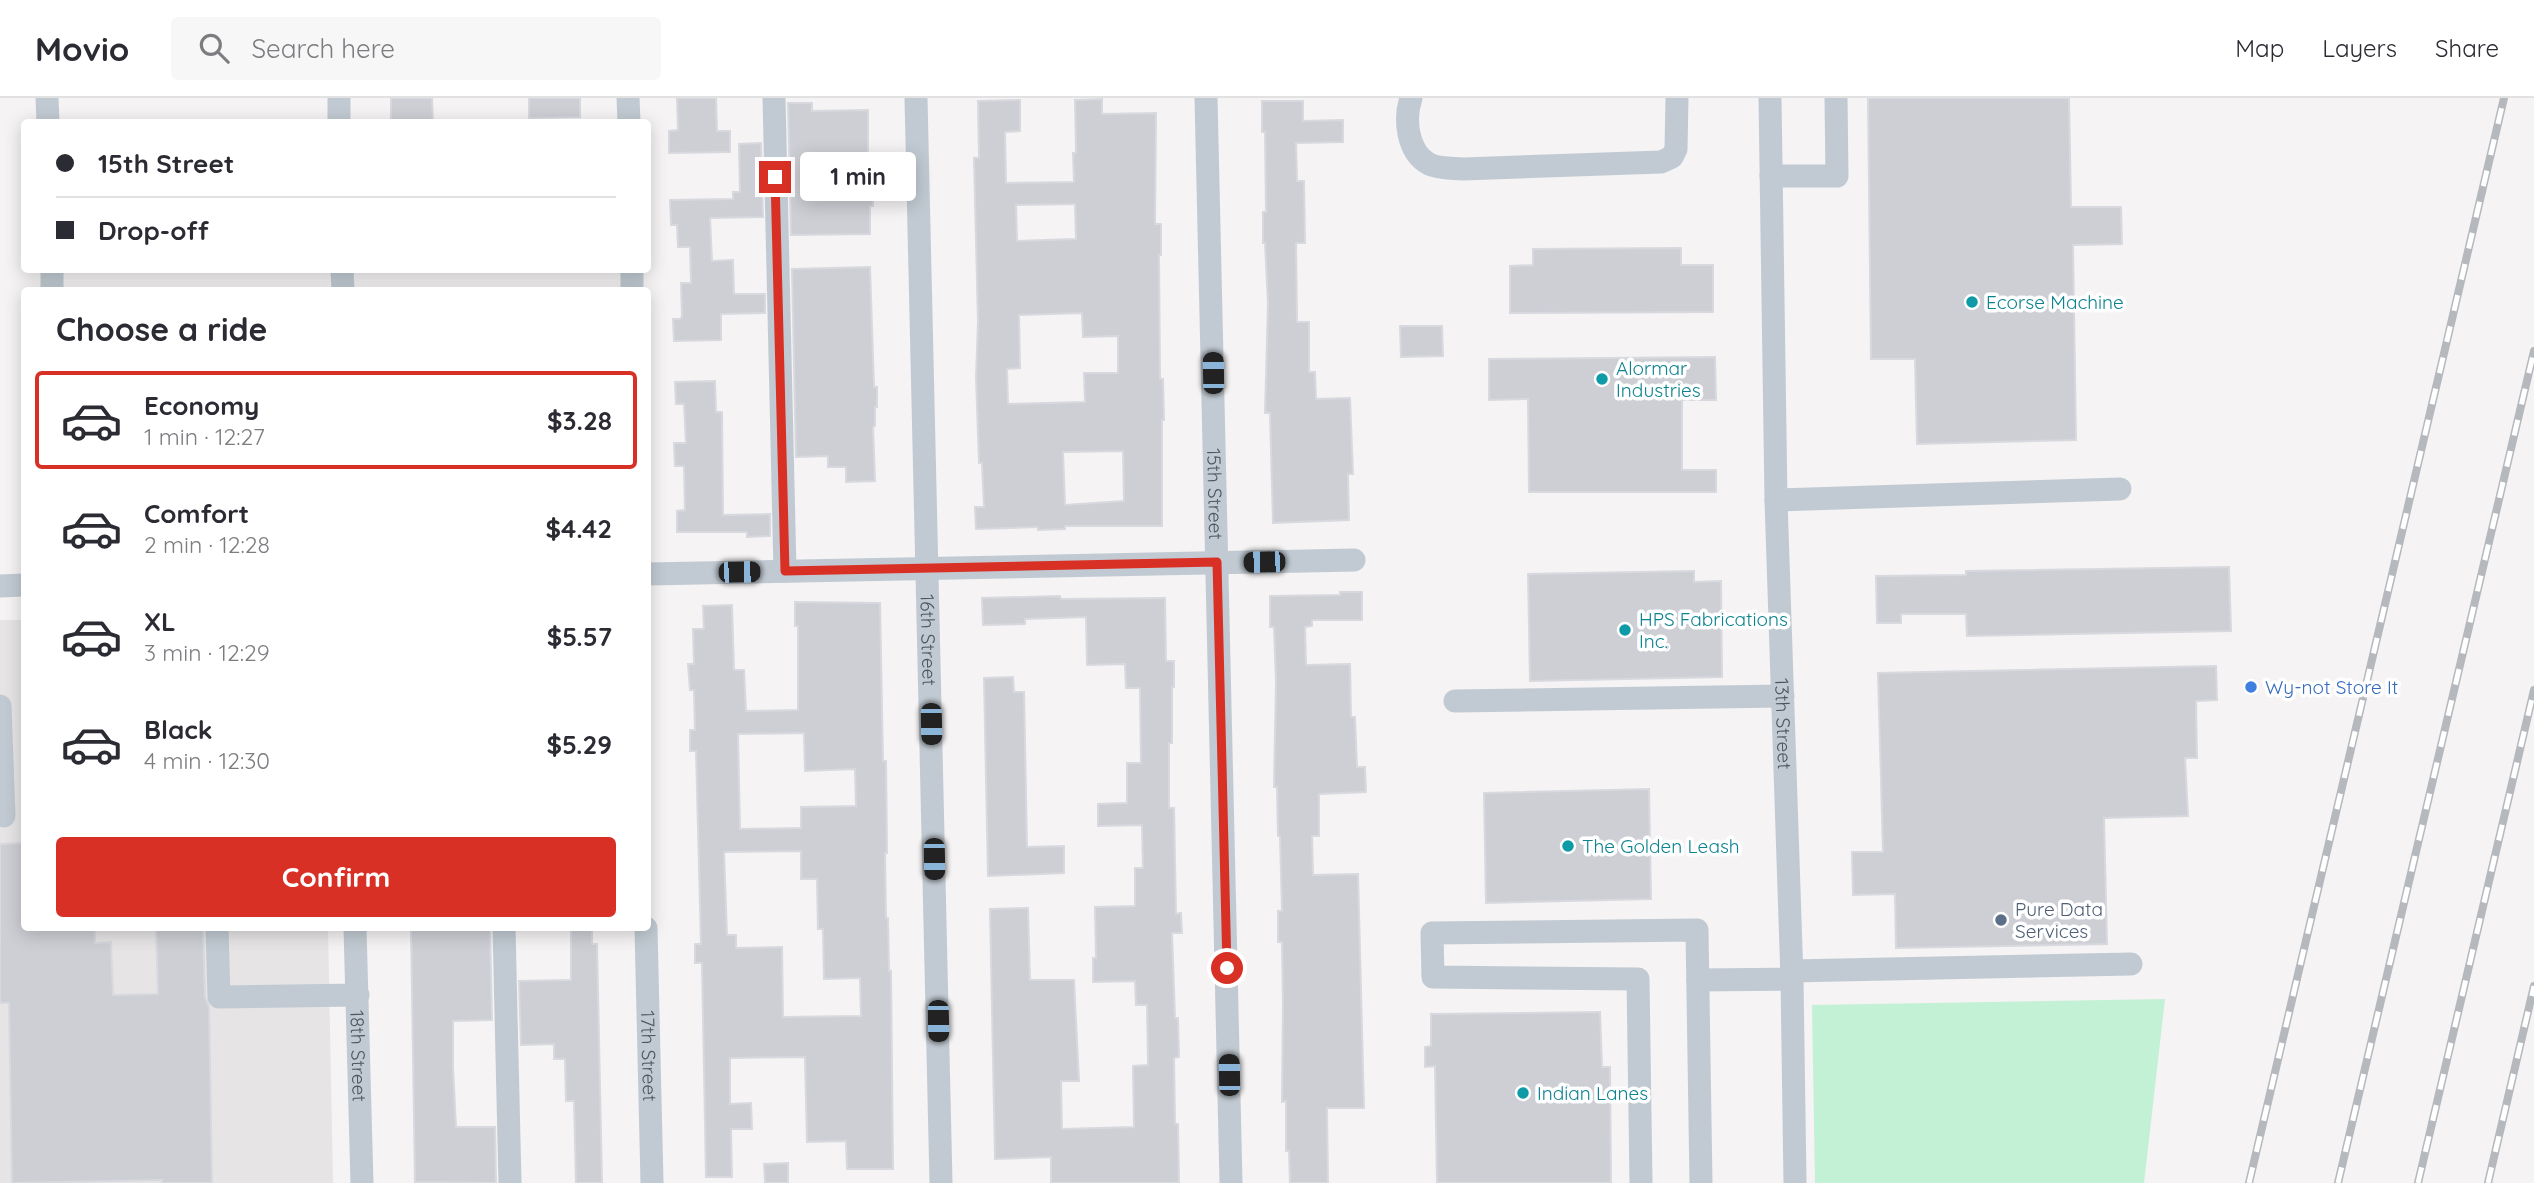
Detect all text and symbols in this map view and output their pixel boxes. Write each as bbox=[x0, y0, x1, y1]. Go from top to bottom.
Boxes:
search box bbox=[171, 17, 661, 80]
text: Movio bbox=[35, 28, 129, 69]
icon: search bbox=[195, 29, 233, 67]
text: Search here bbox=[251, 32, 395, 65]
text: Map bbox=[2235, 33, 2284, 63]
text: Layers bbox=[2322, 33, 2397, 63]
text: Share bbox=[2435, 33, 2499, 63]
text: 15th Street bbox=[98, 147, 234, 180]
callout: 1 min bbox=[800, 153, 915, 202]
route end bbox=[759, 161, 791, 193]
text: 1 min bbox=[830, 162, 886, 191]
text: Drop-off bbox=[98, 214, 209, 247]
place label: Ecorse Machine bbox=[1986, 290, 2124, 314]
marker: Ecorse Machine bbox=[1964, 294, 1980, 310]
text: Choose a ride bbox=[56, 309, 268, 349]
car bbox=[1203, 352, 1224, 394]
place label: Alormar Industries bbox=[1616, 356, 1701, 402]
marker: Alormar Industries bbox=[1594, 371, 1610, 387]
icon: car bbox=[60, 389, 123, 452]
text: Economy bbox=[144, 389, 259, 422]
text: $3.28 bbox=[547, 404, 612, 437]
text: 1 min · 12:27 bbox=[144, 422, 265, 451]
street label: 15th Street bbox=[1202, 448, 1228, 540]
icon: car bbox=[60, 497, 123, 560]
text: Comfort bbox=[144, 497, 249, 530]
text: $4.42 bbox=[545, 512, 612, 545]
text: 2 min · 12:28 bbox=[144, 530, 270, 559]
car bbox=[1243, 551, 1286, 573]
car bbox=[718, 561, 761, 583]
street label: 16th Street bbox=[915, 594, 942, 686]
icon: car bbox=[60, 605, 123, 668]
text: XL bbox=[144, 605, 176, 638]
place label: HPS Fabrications Inc. bbox=[1639, 607, 1788, 653]
text: $5.57 bbox=[547, 620, 612, 653]
marker: HPS Fabrications Inc. bbox=[1617, 622, 1633, 638]
text: 3 min · 12:29 bbox=[144, 638, 270, 667]
place label: Wy-not Store It bbox=[2265, 675, 2398, 699]
street label: 13th Street bbox=[1770, 678, 1797, 770]
marker: Wy-not Store It bbox=[2243, 679, 2259, 695]
car bbox=[921, 703, 942, 745]
icon: car bbox=[60, 713, 123, 776]
text: Black bbox=[144, 713, 213, 746]
text: $5.29 bbox=[547, 728, 612, 761]
text: 4 min · 12:30 bbox=[144, 746, 270, 775]
place label: The Golden Leash bbox=[1582, 834, 1740, 858]
button: Confirm bbox=[56, 837, 616, 917]
car bbox=[924, 838, 945, 880]
marker: The Golden Leash bbox=[1560, 838, 1576, 854]
place label: Pure Data Services bbox=[2015, 897, 2103, 943]
marker: Pure Data Services bbox=[1993, 912, 2009, 928]
route start bbox=[1211, 952, 1243, 984]
car bbox=[928, 1000, 949, 1042]
street label: 18th Street bbox=[345, 1010, 372, 1102]
street label: 17th Street bbox=[636, 1010, 662, 1102]
car bbox=[1219, 1054, 1240, 1096]
place label: Indian Lanes bbox=[1537, 1081, 1648, 1105]
marker: Indian Lanes bbox=[1515, 1085, 1531, 1101]

